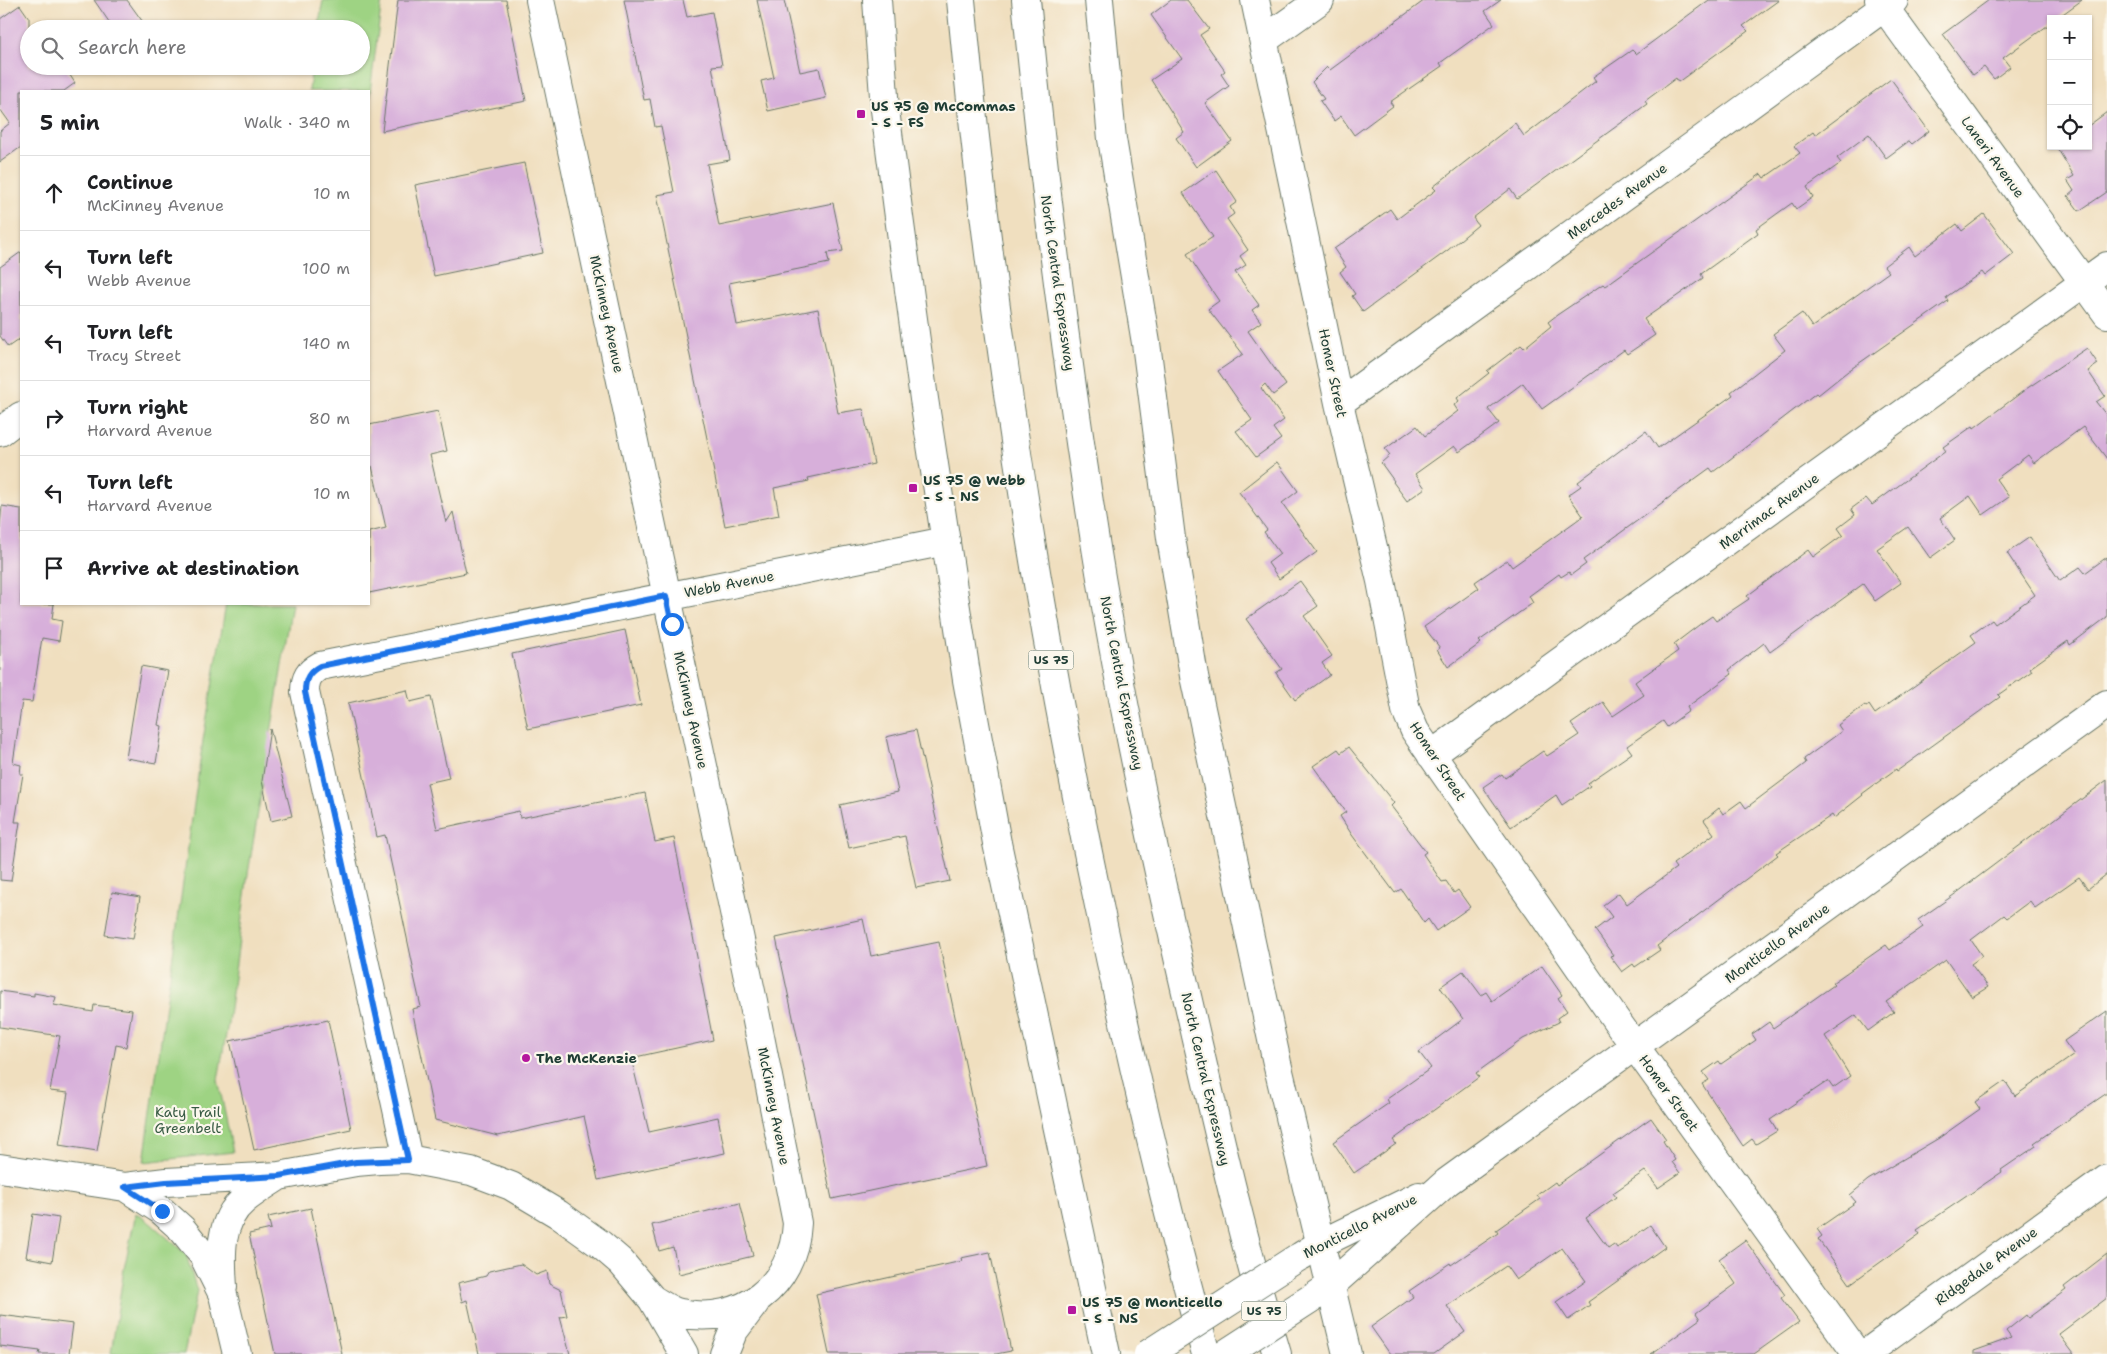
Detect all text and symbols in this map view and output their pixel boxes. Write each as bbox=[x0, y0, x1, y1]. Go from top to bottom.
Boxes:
map controls bbox=[2047, 15, 2092, 150]
button: + bbox=[2047, 15, 2092, 60]
search box bbox=[20, 20, 370, 75]
icon: search bbox=[38, 34, 66, 62]
text: Search here bbox=[78, 35, 187, 60]
button: − bbox=[2047, 60, 2092, 105]
place label: US 75 @ McCommas - S - FS bbox=[871, 97, 1016, 131]
button: locate bbox=[2047, 105, 2092, 150]
marker: US 75 @ McCommas - S - FS bbox=[855, 108, 867, 120]
text: 5 min bbox=[40, 109, 100, 137]
text: Walk · 340 m bbox=[244, 112, 350, 133]
street label: Laneri Avenue bbox=[1957, 113, 2029, 201]
street label: Mercedes Avenue bbox=[1564, 159, 1670, 243]
text: Continue bbox=[87, 170, 173, 195]
icon: ahead bbox=[40, 179, 68, 207]
text: 10 m bbox=[313, 183, 350, 204]
street label: North Central Expressway bbox=[1037, 194, 1079, 372]
text: McKinney Avenue bbox=[87, 195, 224, 216]
text: Turn left bbox=[87, 245, 173, 270]
icon: left bbox=[40, 254, 68, 282]
street label: McKinney Avenue bbox=[586, 254, 628, 375]
text: 100 m bbox=[302, 258, 350, 279]
text: Webb Avenue bbox=[87, 270, 191, 291]
text: Turn left bbox=[87, 320, 173, 345]
street label: Homer Street bbox=[1315, 327, 1351, 419]
icon: left bbox=[40, 329, 68, 357]
text: 140 m bbox=[303, 333, 350, 354]
text: Tracy Street bbox=[87, 345, 181, 366]
text: Turn right bbox=[87, 395, 188, 420]
icon: right bbox=[40, 404, 68, 432]
text: 80 m bbox=[309, 408, 350, 429]
text: Harvard Avenue bbox=[87, 420, 213, 441]
street label: Merrimac Avenue bbox=[1716, 469, 1822, 553]
text: Turn left bbox=[87, 470, 173, 495]
place label: US 75 @ Webb - S - NS bbox=[923, 471, 1026, 505]
icon: left bbox=[40, 479, 68, 507]
marker: US 75 @ Webb - S - NS bbox=[907, 482, 919, 494]
text: 10 m bbox=[313, 483, 350, 504]
text: Harvard Avenue bbox=[87, 495, 213, 516]
icon: arrive bbox=[40, 554, 68, 582]
text: Arrive at destination bbox=[87, 556, 299, 581]
street label: Webb Avenue bbox=[682, 566, 776, 602]
street label: North Central Expressway bbox=[1096, 594, 1148, 772]
route start bbox=[661, 613, 684, 636]
street label: McKinney Avenue bbox=[670, 650, 712, 771]
road number: US 75 bbox=[1028, 650, 1074, 670]
street label: Homer Street bbox=[1406, 718, 1470, 804]
street label: Monticello Avenue bbox=[1721, 899, 1833, 987]
street label: North Central Expressway bbox=[1177, 991, 1235, 1167]
street label: McKinney Avenue bbox=[754, 1045, 794, 1167]
place label: The McKenzie bbox=[536, 1049, 637, 1067]
street label: Homer Street bbox=[1635, 1051, 1703, 1135]
marker: The McKenzie bbox=[520, 1052, 532, 1064]
park label: Katy Trail Greenbelt bbox=[155, 1103, 222, 1137]
street label: Monticello Avenue bbox=[1300, 1190, 1420, 1262]
route end bbox=[151, 1200, 174, 1223]
street label: Ridgedale Avenue bbox=[1931, 1223, 2041, 1309]
place label: US 75 @ Monticello - S - NS bbox=[1082, 1293, 1223, 1327]
road number: US 75 bbox=[1242, 1302, 1286, 1320]
marker: US 75 @ Monticello - S - NS bbox=[1066, 1304, 1078, 1316]

